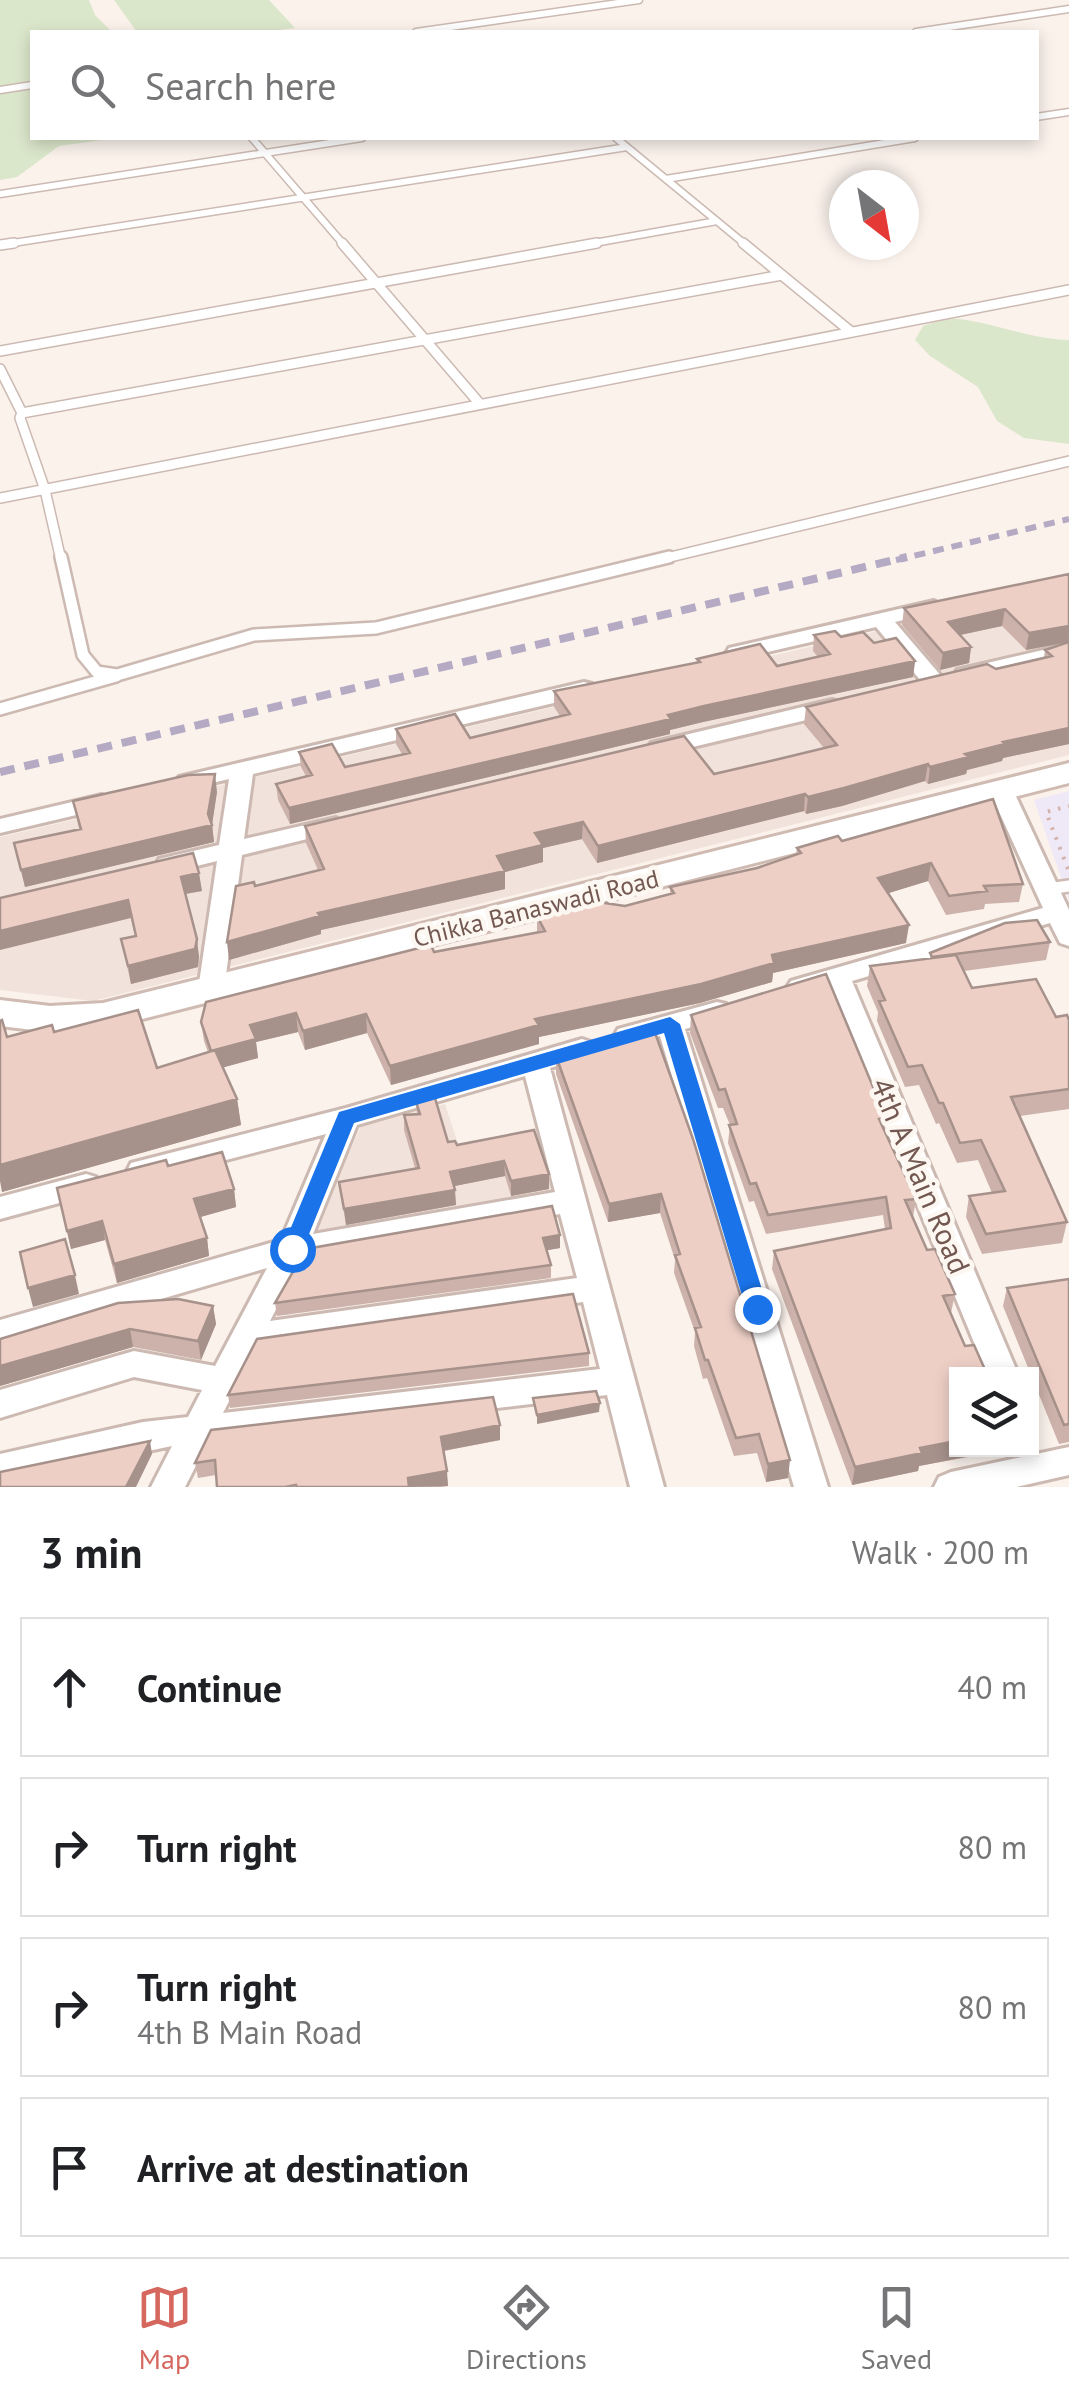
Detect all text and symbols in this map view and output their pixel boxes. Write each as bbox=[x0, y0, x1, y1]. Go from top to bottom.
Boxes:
search box bbox=[30, 30, 1039, 140]
icon: search bbox=[65, 58, 120, 113]
text: Search here bbox=[145, 61, 337, 110]
north arrow bbox=[829, 170, 919, 260]
street label: Chikka Banaswadi Road bbox=[410, 862, 662, 954]
street label: 4th A Main Road bbox=[863, 1072, 980, 1279]
route start bbox=[270, 1227, 316, 1273]
route end bbox=[735, 1287, 781, 1333]
map controls bbox=[949, 1367, 1039, 1457]
button: layers bbox=[949, 1367, 1039, 1457]
text: 3 min bbox=[40, 1525, 142, 1580]
text: Walk · 200 m bbox=[852, 1531, 1029, 1573]
icon: ahead bbox=[42, 1660, 97, 1715]
text: Continue bbox=[137, 1663, 282, 1712]
text: 40 m bbox=[958, 1666, 1027, 1708]
icon: right bbox=[42, 1820, 97, 1875]
text: Turn right bbox=[137, 1823, 297, 1872]
text: 80 m bbox=[958, 1826, 1027, 1868]
text: Turn right bbox=[137, 1962, 297, 2011]
icon: right bbox=[42, 1980, 97, 2035]
text: 80 m bbox=[958, 1986, 1027, 2028]
text: 4th B Main Road bbox=[137, 2011, 362, 2053]
icon: arrive bbox=[42, 2140, 97, 2195]
text: Arrive at destination bbox=[137, 2143, 469, 2192]
tab: Map bbox=[137, 2280, 192, 2377]
tab: Directions bbox=[466, 2280, 587, 2377]
tab: Saved bbox=[861, 2280, 932, 2377]

